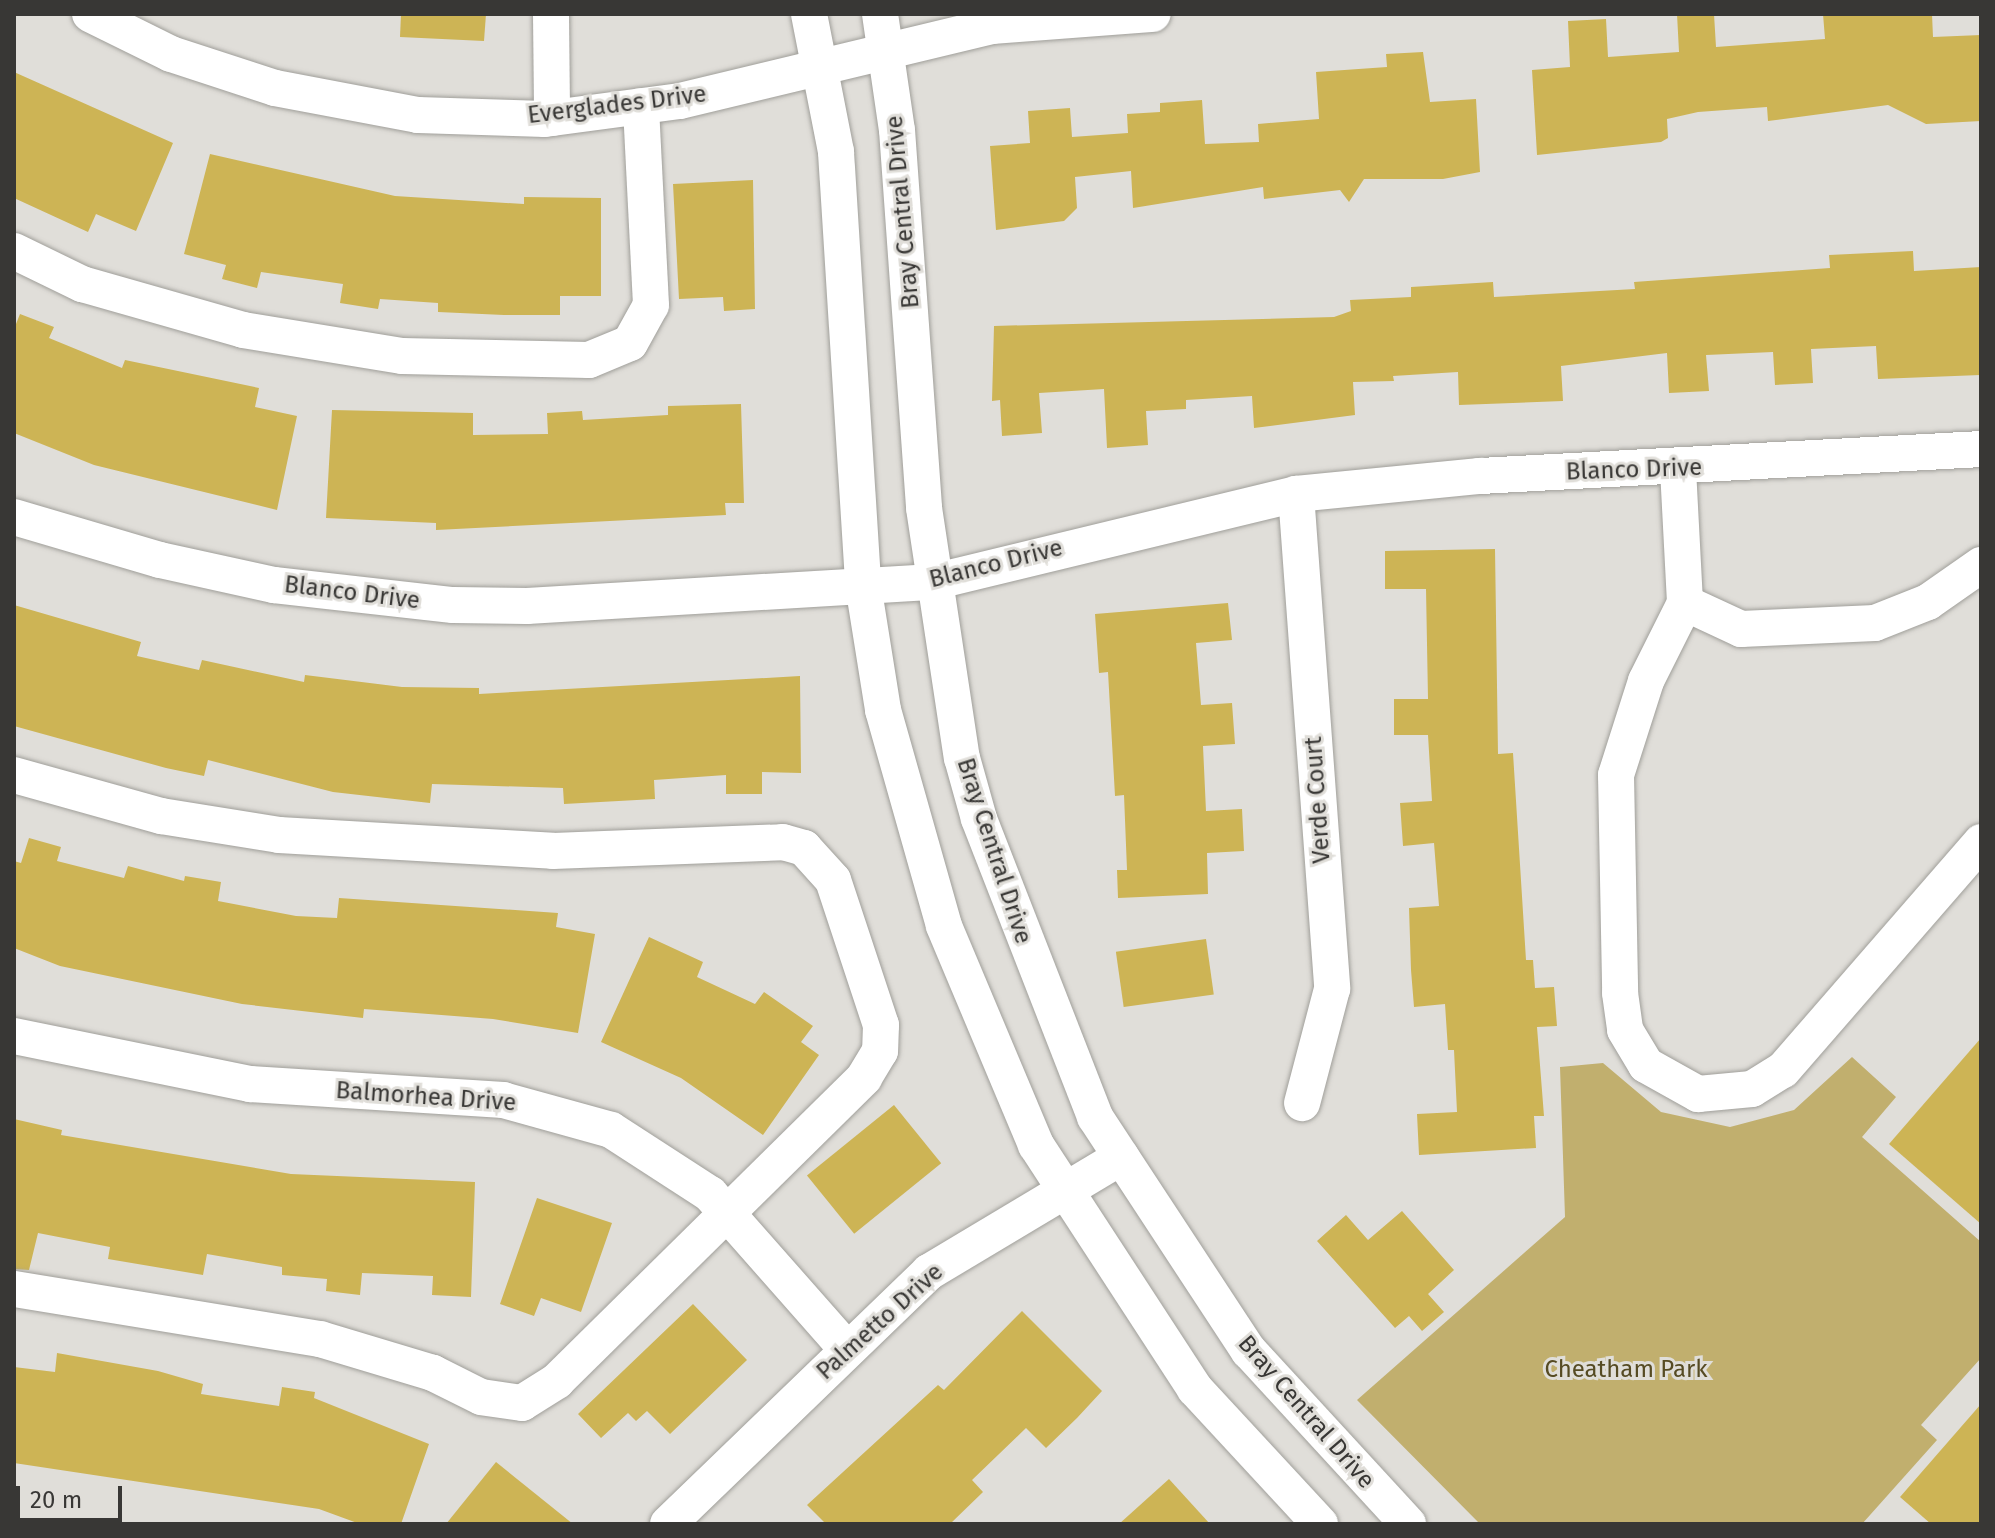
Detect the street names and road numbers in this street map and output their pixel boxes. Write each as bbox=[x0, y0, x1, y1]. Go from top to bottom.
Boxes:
street label: Everglades Drive bbox=[526, 80, 708, 130]
street label: Bray Central Drive bbox=[880, 114, 926, 310]
street label: Blanco Drive bbox=[1565, 453, 1703, 487]
street label: Blanco Drive bbox=[926, 534, 1066, 594]
street label: Blanco Drive bbox=[283, 570, 421, 616]
street label: Verde Court bbox=[1299, 736, 1337, 864]
street label: Bray Central Drive bbox=[950, 755, 1038, 947]
street label: Balmorhea Drive bbox=[335, 1076, 517, 1118]
street label: Palmetto Drive bbox=[811, 1258, 949, 1386]
street label: Bray Central Drive bbox=[1232, 1330, 1380, 1494]

